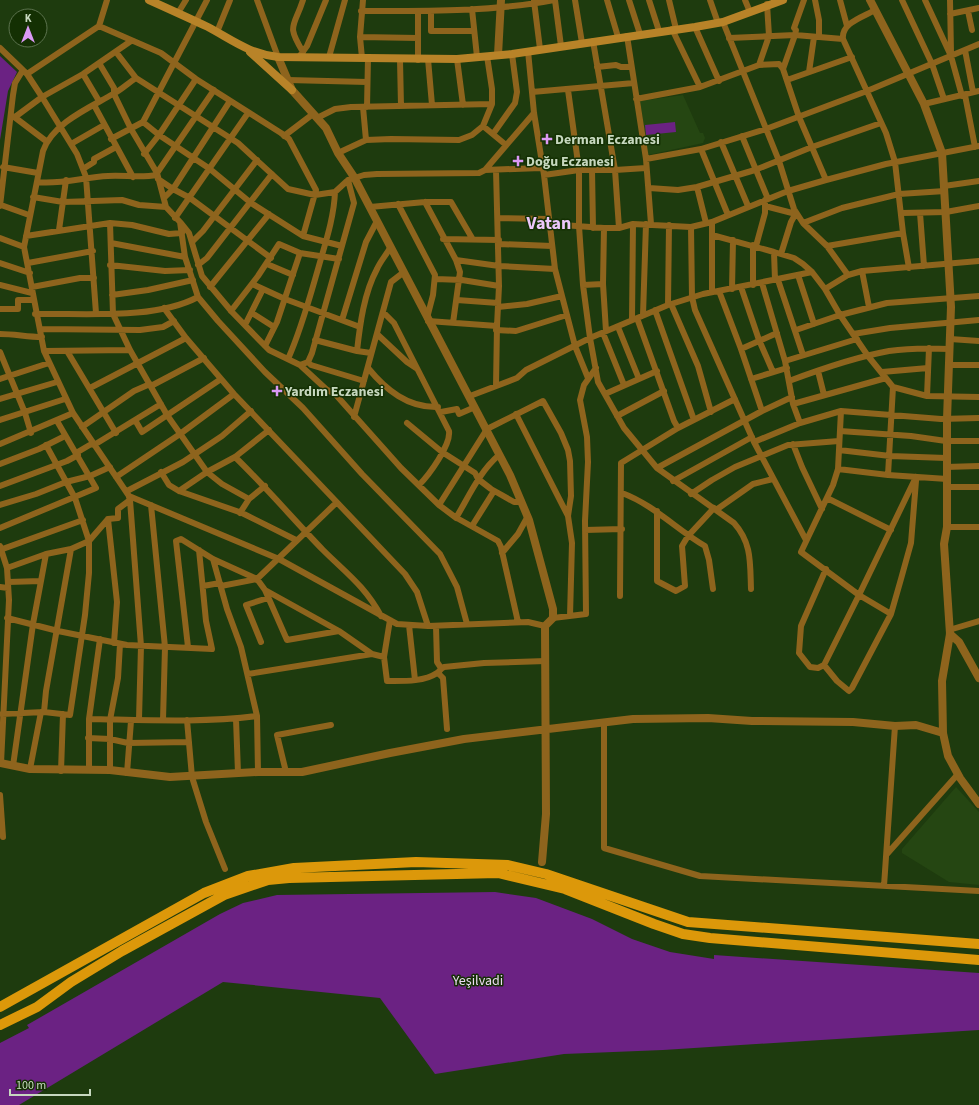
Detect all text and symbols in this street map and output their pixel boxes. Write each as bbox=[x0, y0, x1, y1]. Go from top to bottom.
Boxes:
north arrow bbox=[8, 8, 48, 48]
text: K bbox=[25, 11, 32, 26]
place label: Derman Eczanesi bbox=[555, 130, 660, 150]
marker: Derman Eczanesi bbox=[542, 134, 552, 144]
place label: Doğu Eczanesi bbox=[526, 152, 614, 172]
marker: Doğu Eczanesi bbox=[513, 156, 523, 166]
district label: Vatan bbox=[526, 211, 571, 236]
place label: Yardım Eczanesi bbox=[284, 382, 384, 402]
marker: Yardım Eczanesi bbox=[272, 386, 282, 396]
park label: Yeşilvadi bbox=[452, 971, 503, 991]
scale bar bbox=[10, 1071, 90, 1097]
text: 100 m bbox=[16, 1077, 46, 1094]

